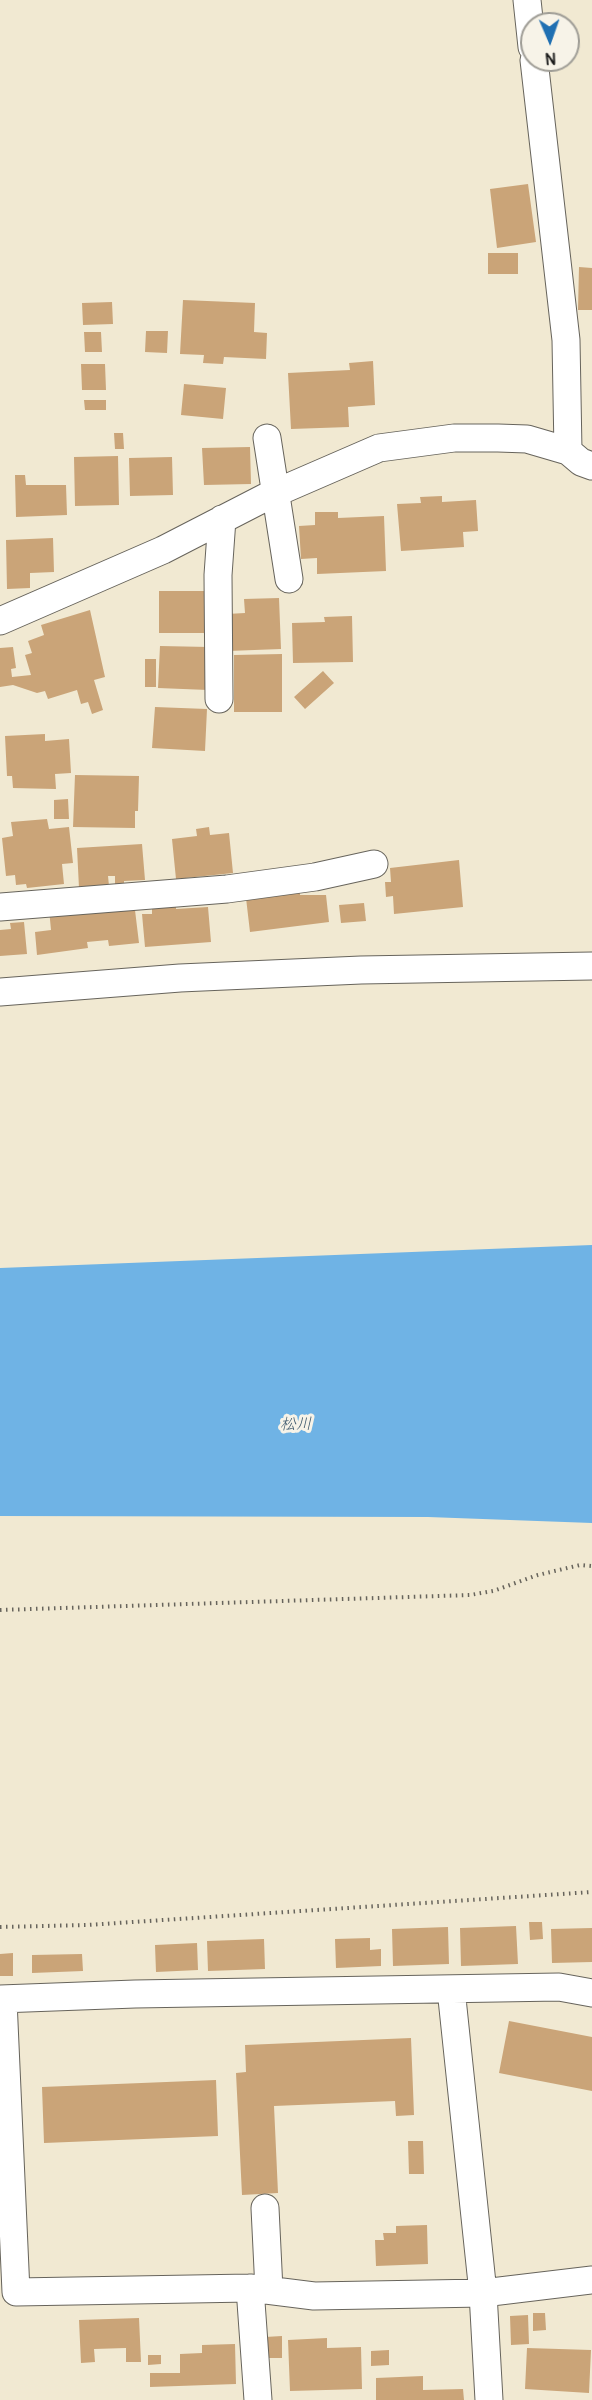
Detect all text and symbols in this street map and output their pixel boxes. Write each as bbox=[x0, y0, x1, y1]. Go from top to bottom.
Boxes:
north arrow bbox=[520, 12, 580, 72]
text: N bbox=[545, 48, 556, 68]
water label: 松川 bbox=[280, 1415, 312, 1435]

